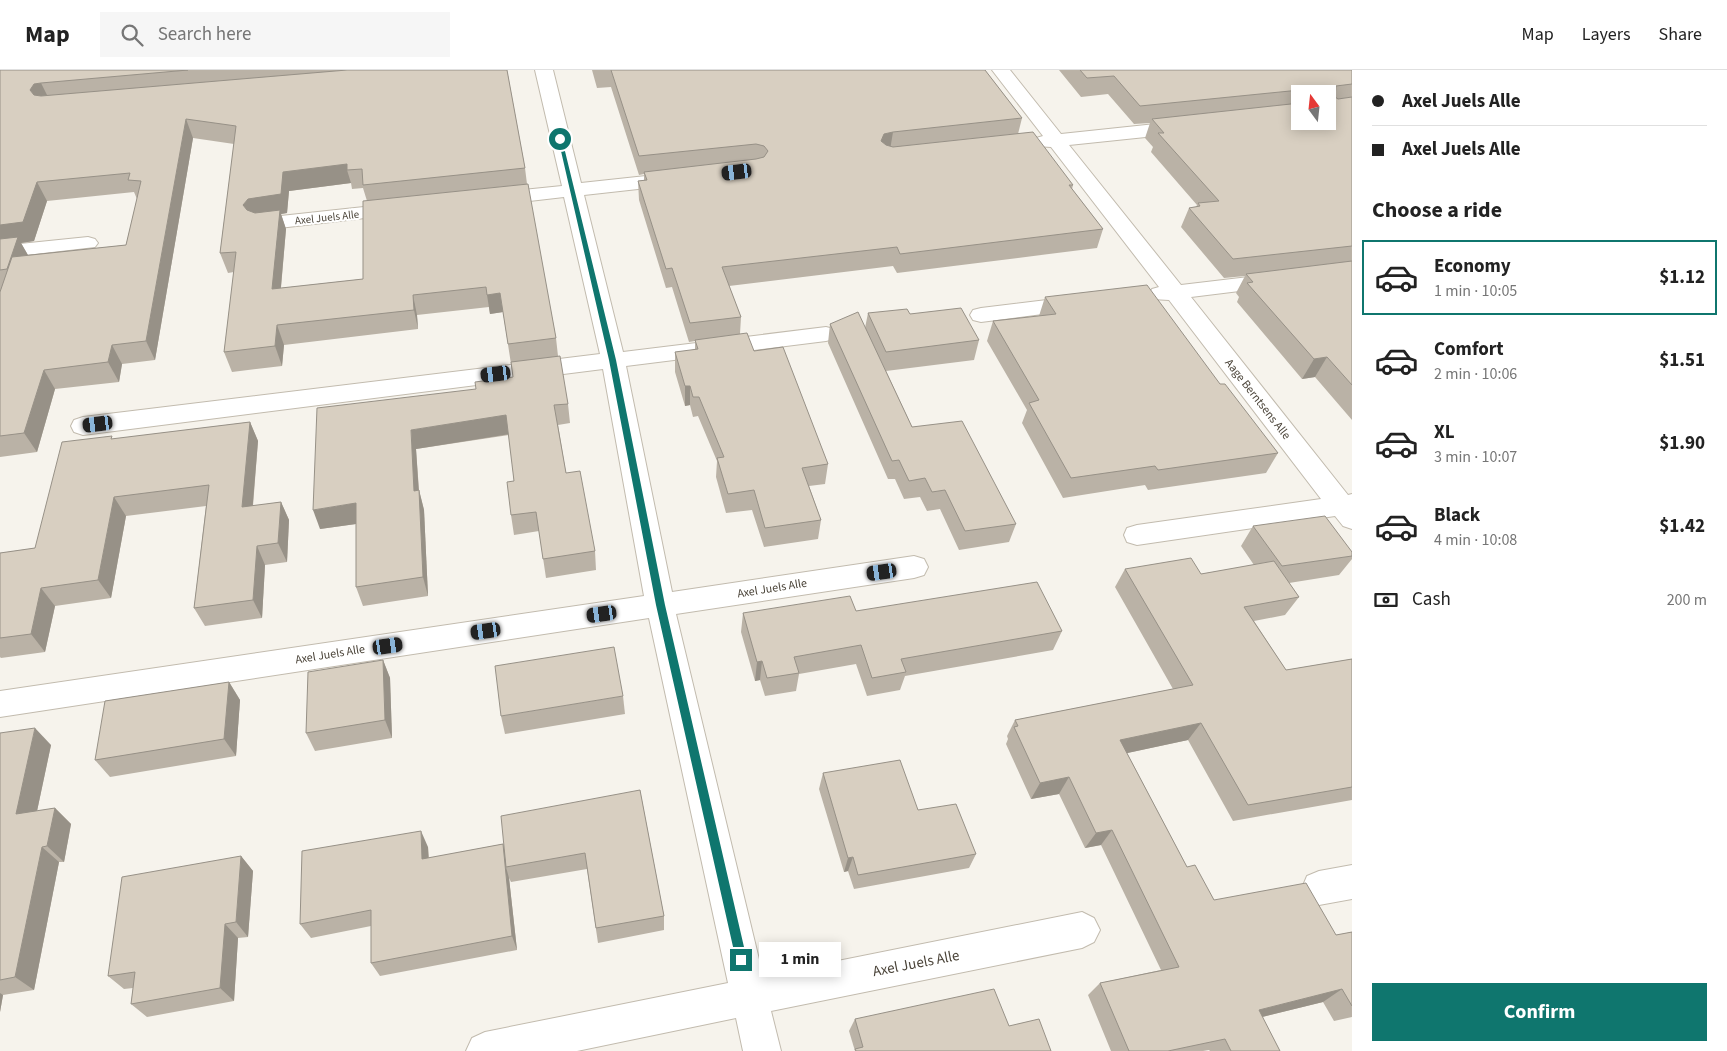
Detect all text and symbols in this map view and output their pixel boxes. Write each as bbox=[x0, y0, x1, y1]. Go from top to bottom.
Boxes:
search box bbox=[100, 12, 450, 57]
text: Map bbox=[25, 17, 70, 52]
icon: search bbox=[118, 21, 146, 49]
text: Search here bbox=[158, 21, 251, 48]
text: Map bbox=[1522, 22, 1554, 47]
text: Layers bbox=[1582, 22, 1631, 47]
text: Share bbox=[1659, 22, 1702, 47]
north arrow bbox=[1291, 85, 1336, 130]
map controls bbox=[1291, 85, 1336, 130]
text: Axel Juels Alle bbox=[1402, 88, 1521, 115]
route start bbox=[549, 128, 571, 150]
text: Axel Juels Alle bbox=[1402, 136, 1521, 163]
car bbox=[721, 163, 752, 181]
text: Choose a ride bbox=[1372, 194, 1502, 226]
street label: Axel Juels Alle bbox=[294, 207, 360, 228]
text: Economy bbox=[1434, 253, 1511, 280]
icon: car bbox=[1374, 255, 1419, 300]
text: $1.12 bbox=[1659, 264, 1705, 291]
text: 1 min · 10:05 bbox=[1434, 280, 1517, 302]
text: Comfort bbox=[1434, 336, 1504, 363]
icon: car bbox=[1374, 338, 1419, 383]
text: $1.51 bbox=[1659, 347, 1705, 374]
street label: Aage Berntsens Alle bbox=[1221, 355, 1295, 443]
text: 2 min · 10:06 bbox=[1434, 363, 1517, 385]
car bbox=[480, 365, 511, 383]
car bbox=[82, 415, 113, 433]
text: XL bbox=[1434, 419, 1455, 446]
icon: car bbox=[1374, 421, 1419, 466]
text: $1.90 bbox=[1659, 430, 1705, 457]
text: 3 min · 10:07 bbox=[1434, 446, 1517, 468]
text: Black bbox=[1434, 502, 1480, 529]
icon: car bbox=[1374, 504, 1419, 549]
text: $1.42 bbox=[1659, 513, 1705, 540]
text: 4 min · 10:08 bbox=[1434, 529, 1517, 551]
car bbox=[866, 562, 897, 582]
street label: Axel Juels Alle bbox=[736, 575, 808, 602]
icon: cash bbox=[1372, 586, 1400, 614]
text: Cash bbox=[1412, 586, 1451, 613]
text: 200 m bbox=[1667, 589, 1707, 611]
car bbox=[586, 604, 617, 624]
car bbox=[470, 621, 501, 641]
car bbox=[372, 636, 403, 656]
street label: Axel Juels Alle bbox=[294, 641, 366, 668]
callout: 1 min bbox=[758, 942, 841, 978]
street label: Axel Juels Alle bbox=[871, 945, 961, 982]
text: 1 min bbox=[781, 948, 819, 970]
route end bbox=[730, 949, 752, 971]
button: Confirm bbox=[1372, 983, 1707, 1041]

